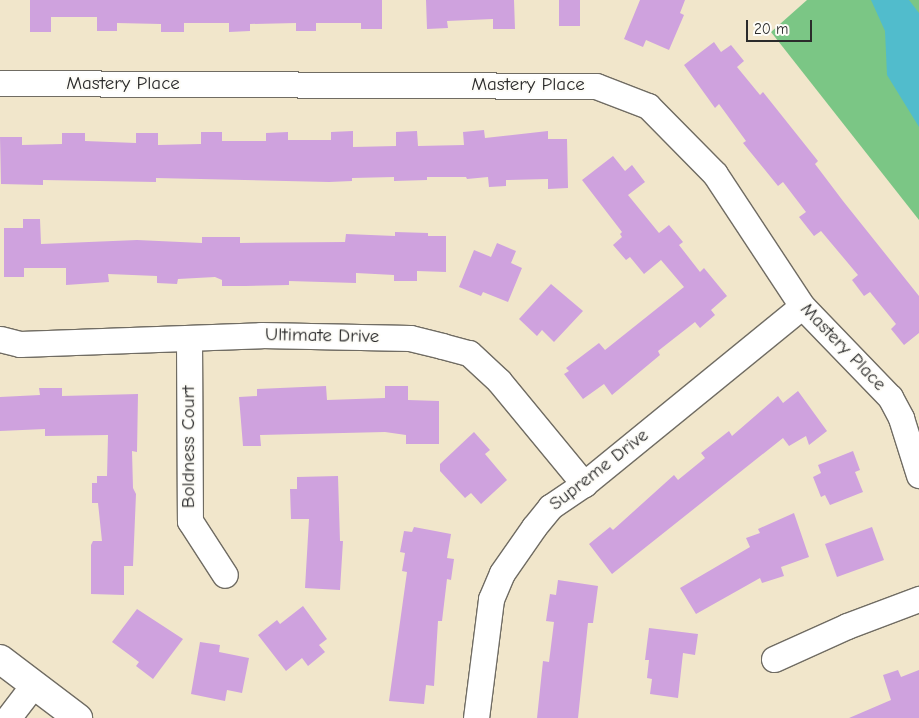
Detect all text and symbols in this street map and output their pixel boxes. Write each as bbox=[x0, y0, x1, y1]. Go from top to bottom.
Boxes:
scale bar bbox=[749, 10, 815, 42]
text: 20 m bbox=[754, 20, 788, 38]
street label: Mastery Place bbox=[66, 73, 180, 95]
street label: Mastery Place bbox=[471, 74, 585, 96]
street label: Mastery Place bbox=[795, 298, 891, 396]
street label: Ultimate Drive bbox=[265, 324, 379, 348]
street label: Boldness Court bbox=[178, 386, 200, 508]
street label: Supreme Drive bbox=[545, 424, 653, 516]

